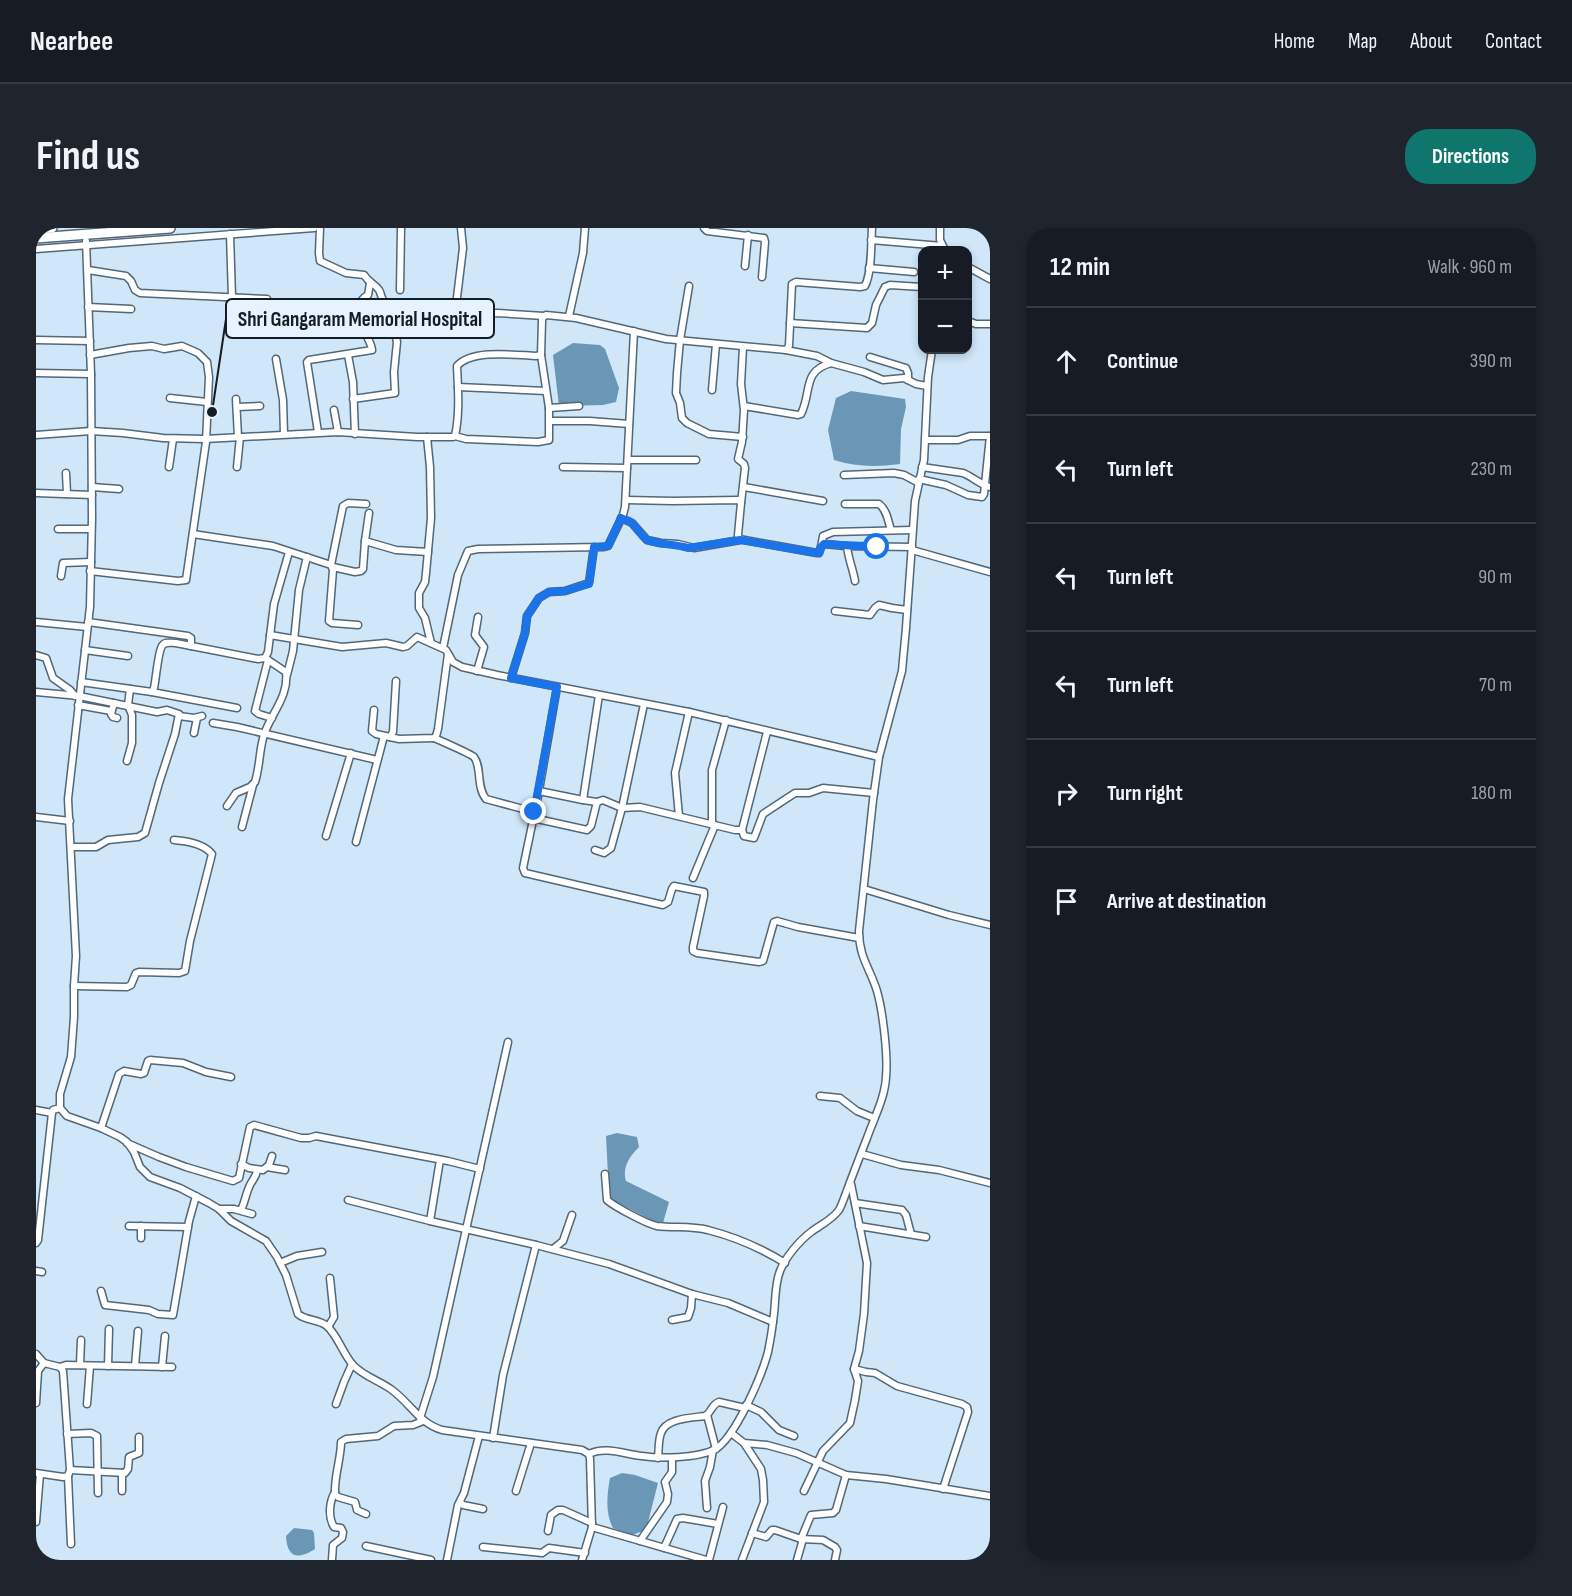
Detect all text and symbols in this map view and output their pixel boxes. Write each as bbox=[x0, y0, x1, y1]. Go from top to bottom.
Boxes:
text: Nearbee bbox=[30, 25, 113, 58]
text: Home bbox=[1274, 29, 1315, 54]
text: Map bbox=[1348, 29, 1377, 54]
text: About bbox=[1410, 29, 1452, 54]
text: Contact bbox=[1485, 29, 1542, 54]
button: Directions bbox=[1405, 129, 1536, 184]
text: Find us bbox=[36, 131, 140, 182]
map controls bbox=[918, 246, 972, 354]
button: + bbox=[918, 246, 972, 300]
text: 12 min bbox=[1050, 252, 1110, 283]
text: Walk · 960 m bbox=[1428, 255, 1512, 279]
callout: Shri Gangaram Memorial Hospital bbox=[226, 299, 494, 338]
button: − bbox=[918, 300, 972, 354]
text: Shri Gangaram Memorial Hospital bbox=[238, 307, 482, 332]
icon: ahead bbox=[1050, 345, 1083, 378]
text: Continue bbox=[1107, 348, 1178, 375]
text: 390 m bbox=[1470, 349, 1512, 373]
icon: left bbox=[1050, 453, 1083, 486]
text: Turn left bbox=[1107, 456, 1173, 483]
text: 230 m bbox=[1470, 457, 1512, 481]
route start bbox=[863, 533, 889, 559]
icon: left bbox=[1050, 561, 1083, 594]
text: Turn left bbox=[1107, 564, 1173, 591]
text: 90 m bbox=[1478, 565, 1512, 589]
icon: left bbox=[1050, 669, 1083, 702]
text: Turn left bbox=[1107, 672, 1173, 699]
text: 70 m bbox=[1479, 673, 1512, 697]
icon: right bbox=[1050, 777, 1083, 810]
text: Turn right bbox=[1107, 780, 1183, 807]
text: 180 m bbox=[1471, 781, 1512, 805]
route end bbox=[520, 798, 546, 824]
icon: arrive bbox=[1050, 885, 1083, 918]
text: Arrive at destination bbox=[1107, 888, 1266, 915]

